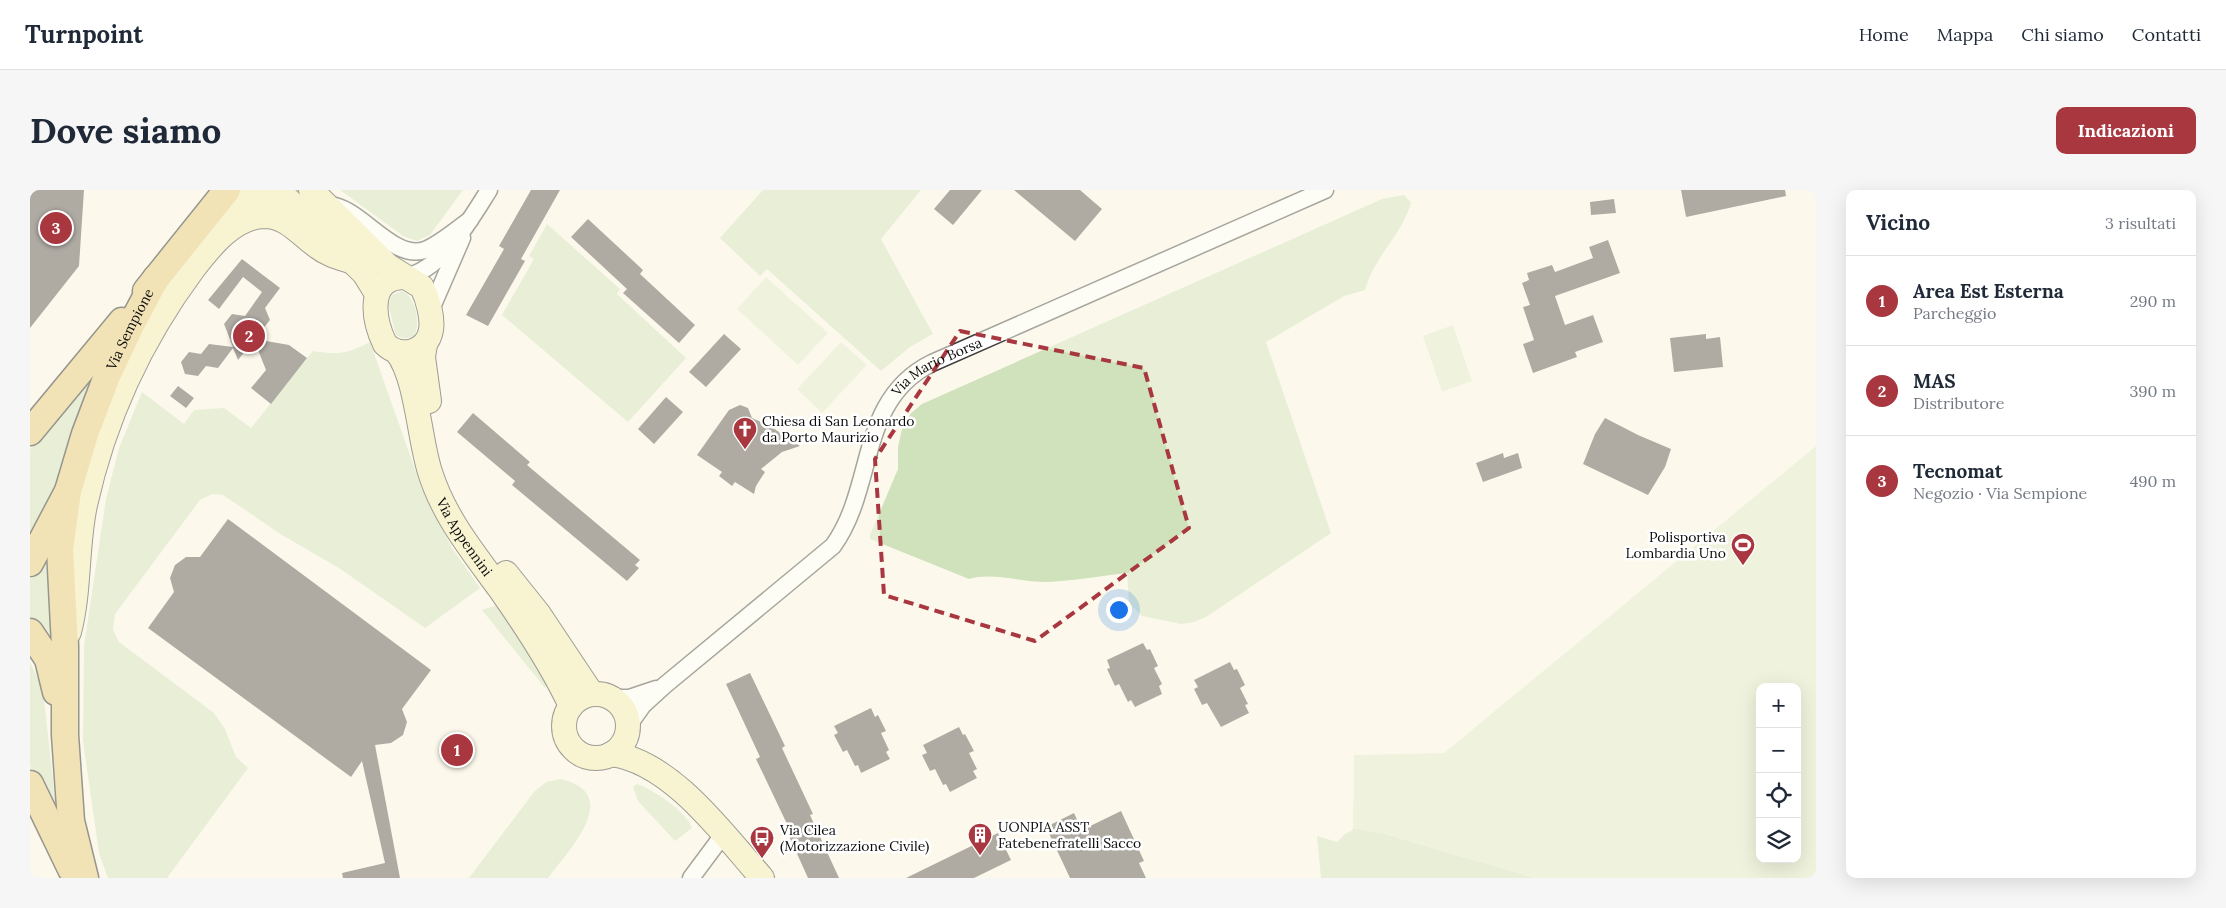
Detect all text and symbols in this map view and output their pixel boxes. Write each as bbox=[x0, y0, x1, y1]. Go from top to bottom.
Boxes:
text: Turnpoint bbox=[25, 19, 143, 50]
text: Home bbox=[1859, 23, 1909, 46]
text: Mappa bbox=[1937, 23, 1993, 46]
text: Chi siamo bbox=[2021, 23, 2104, 46]
text: Contatti bbox=[2132, 23, 2201, 46]
button: Indicazioni bbox=[2056, 107, 2196, 154]
text: Dove siamo bbox=[30, 108, 221, 153]
pin: 3 bbox=[40, 209, 72, 247]
text: Vicino bbox=[1866, 209, 1930, 236]
text: 3 risultati bbox=[2105, 213, 2176, 233]
text: Area Est Esterna bbox=[1913, 279, 2064, 303]
street label: Via Sempione bbox=[102, 285, 158, 374]
text: 1 bbox=[1879, 291, 1885, 311]
text: 290 m bbox=[2130, 291, 2176, 311]
text: Parcheggio bbox=[1913, 303, 1996, 323]
pin: 2 bbox=[233, 317, 265, 355]
street label: Via Mario Borsa bbox=[887, 333, 985, 400]
text: MAS bbox=[1913, 369, 1956, 393]
text: 2 bbox=[1878, 381, 1886, 401]
text: 390 m bbox=[2129, 381, 2176, 401]
text: Distributore bbox=[1913, 393, 2004, 413]
place label: Chiesa di San Leonardo da Porto Maurizio bbox=[762, 412, 914, 446]
church icon: Chiesa di San Leonardo da Porto Maurizio bbox=[732, 416, 758, 450]
text: Tecnomat bbox=[1913, 459, 2003, 483]
text: 3 bbox=[1878, 471, 1886, 491]
text: 490 m bbox=[2130, 471, 2176, 491]
text: Negozio · Via Sempione bbox=[1913, 483, 2087, 503]
street label: Via Appennini bbox=[432, 494, 496, 580]
place label: Polisportiva Lombardia Uno bbox=[1625, 528, 1726, 562]
sports icon: Polisportiva Lombardia Uno bbox=[1730, 532, 1756, 566]
your location bbox=[1106, 597, 1132, 623]
map controls bbox=[1756, 683, 1801, 863]
button: + bbox=[1756, 683, 1801, 728]
button: − bbox=[1756, 728, 1801, 773]
pin: 1 bbox=[441, 731, 473, 769]
button: locate bbox=[1756, 773, 1801, 818]
place label: UONPIA ASST Fatebenefratelli Sacco bbox=[998, 818, 1141, 852]
button: layers bbox=[1756, 818, 1801, 863]
place label: Via Cilea (Motorizzazione Civile) bbox=[779, 821, 929, 855]
building icon: UONPIA ASST Fatebenefratelli Sacco bbox=[967, 822, 993, 856]
bus stop icon: Via Cilea (Motorizzazione Civile) bbox=[749, 825, 775, 859]

